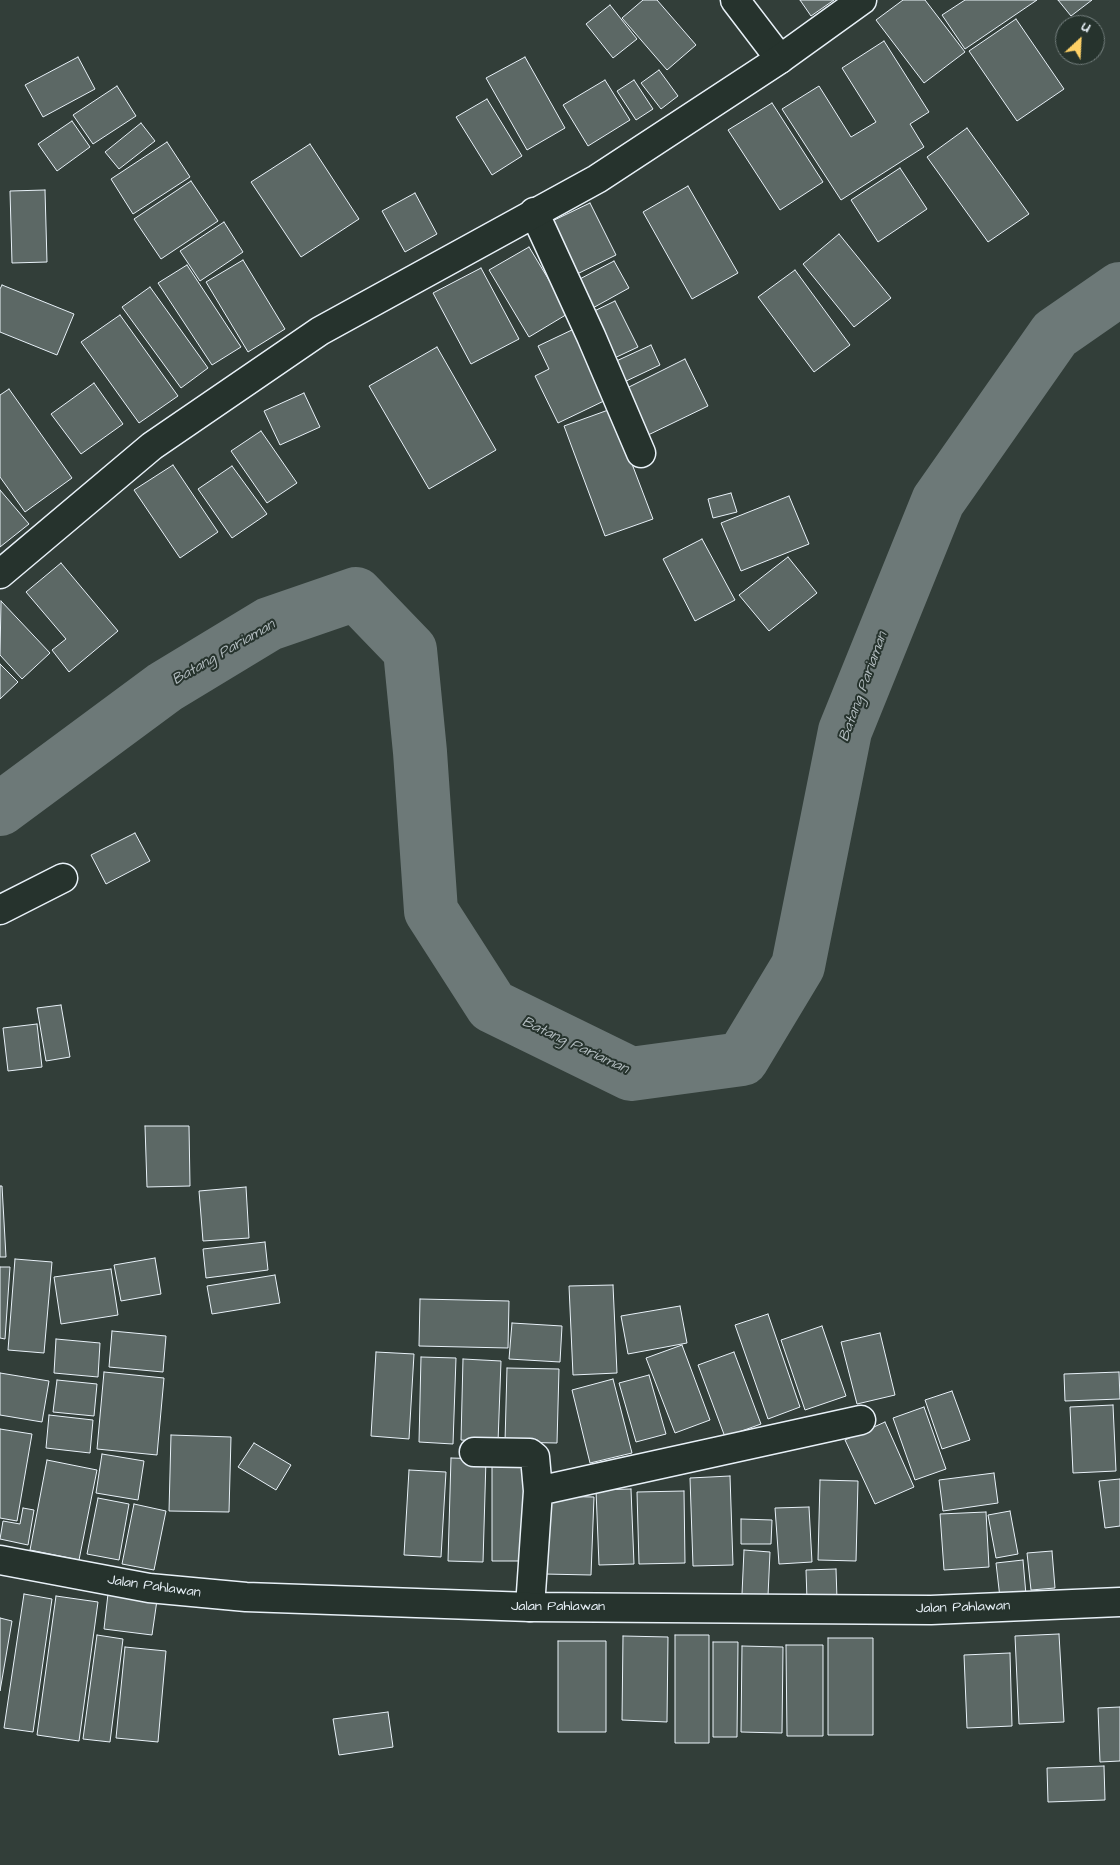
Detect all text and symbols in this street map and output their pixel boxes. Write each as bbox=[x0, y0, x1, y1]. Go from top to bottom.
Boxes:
north arrow bbox=[1055, 15, 1105, 65]
text: U bbox=[1078, 17, 1094, 38]
water label: Batang Pariaman bbox=[170, 616, 278, 690]
water label: Batang Pariaman bbox=[836, 630, 892, 744]
water label: Batang Pariaman bbox=[519, 1013, 631, 1079]
street label: Jalan Pahlawan bbox=[106, 1572, 202, 1602]
street label: Jalan Pahlawan bbox=[916, 1598, 1010, 1618]
street label: Jalan Pahlawan bbox=[511, 1599, 605, 1615]

